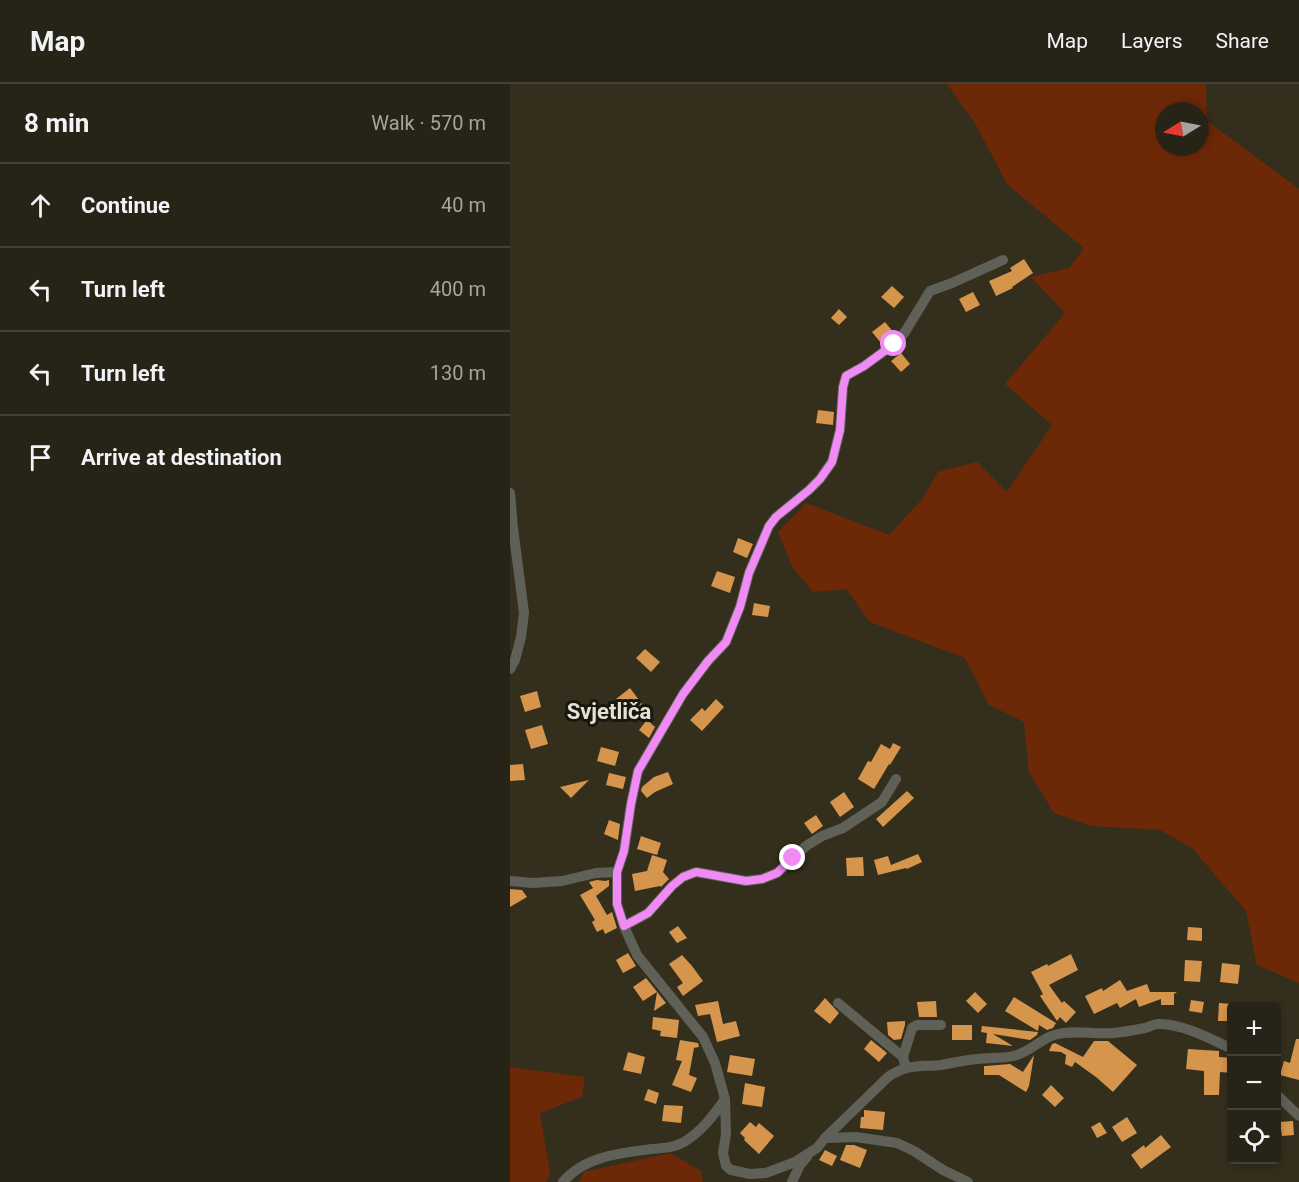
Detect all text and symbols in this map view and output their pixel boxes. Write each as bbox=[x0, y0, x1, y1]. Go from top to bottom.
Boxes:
text: Map bbox=[30, 25, 85, 58]
text: Map bbox=[1046, 29, 1088, 53]
text: Layers bbox=[1121, 29, 1182, 53]
text: Share bbox=[1215, 29, 1269, 53]
north arrow bbox=[1155, 102, 1209, 156]
text: 8 min bbox=[24, 108, 89, 138]
text: Walk · 570 m bbox=[371, 111, 486, 135]
icon: ahead bbox=[24, 189, 57, 222]
text: Continue bbox=[81, 193, 170, 218]
text: 40 m bbox=[441, 193, 486, 217]
icon: left bbox=[24, 273, 57, 306]
text: Turn left bbox=[81, 277, 165, 302]
text: 400 m bbox=[430, 277, 486, 301]
route start bbox=[880, 330, 906, 356]
icon: left bbox=[24, 357, 57, 390]
text: Turn left bbox=[81, 361, 165, 386]
text: 130 m bbox=[430, 361, 486, 385]
icon: arrive bbox=[24, 441, 57, 474]
text: Arrive at destination bbox=[81, 445, 282, 470]
district label: Svjetliča bbox=[567, 699, 652, 724]
route end bbox=[779, 844, 805, 870]
map controls bbox=[1227, 1002, 1281, 1164]
button: + bbox=[1227, 1002, 1281, 1056]
button: − bbox=[1227, 1056, 1281, 1110]
button: locate bbox=[1227, 1110, 1281, 1164]

